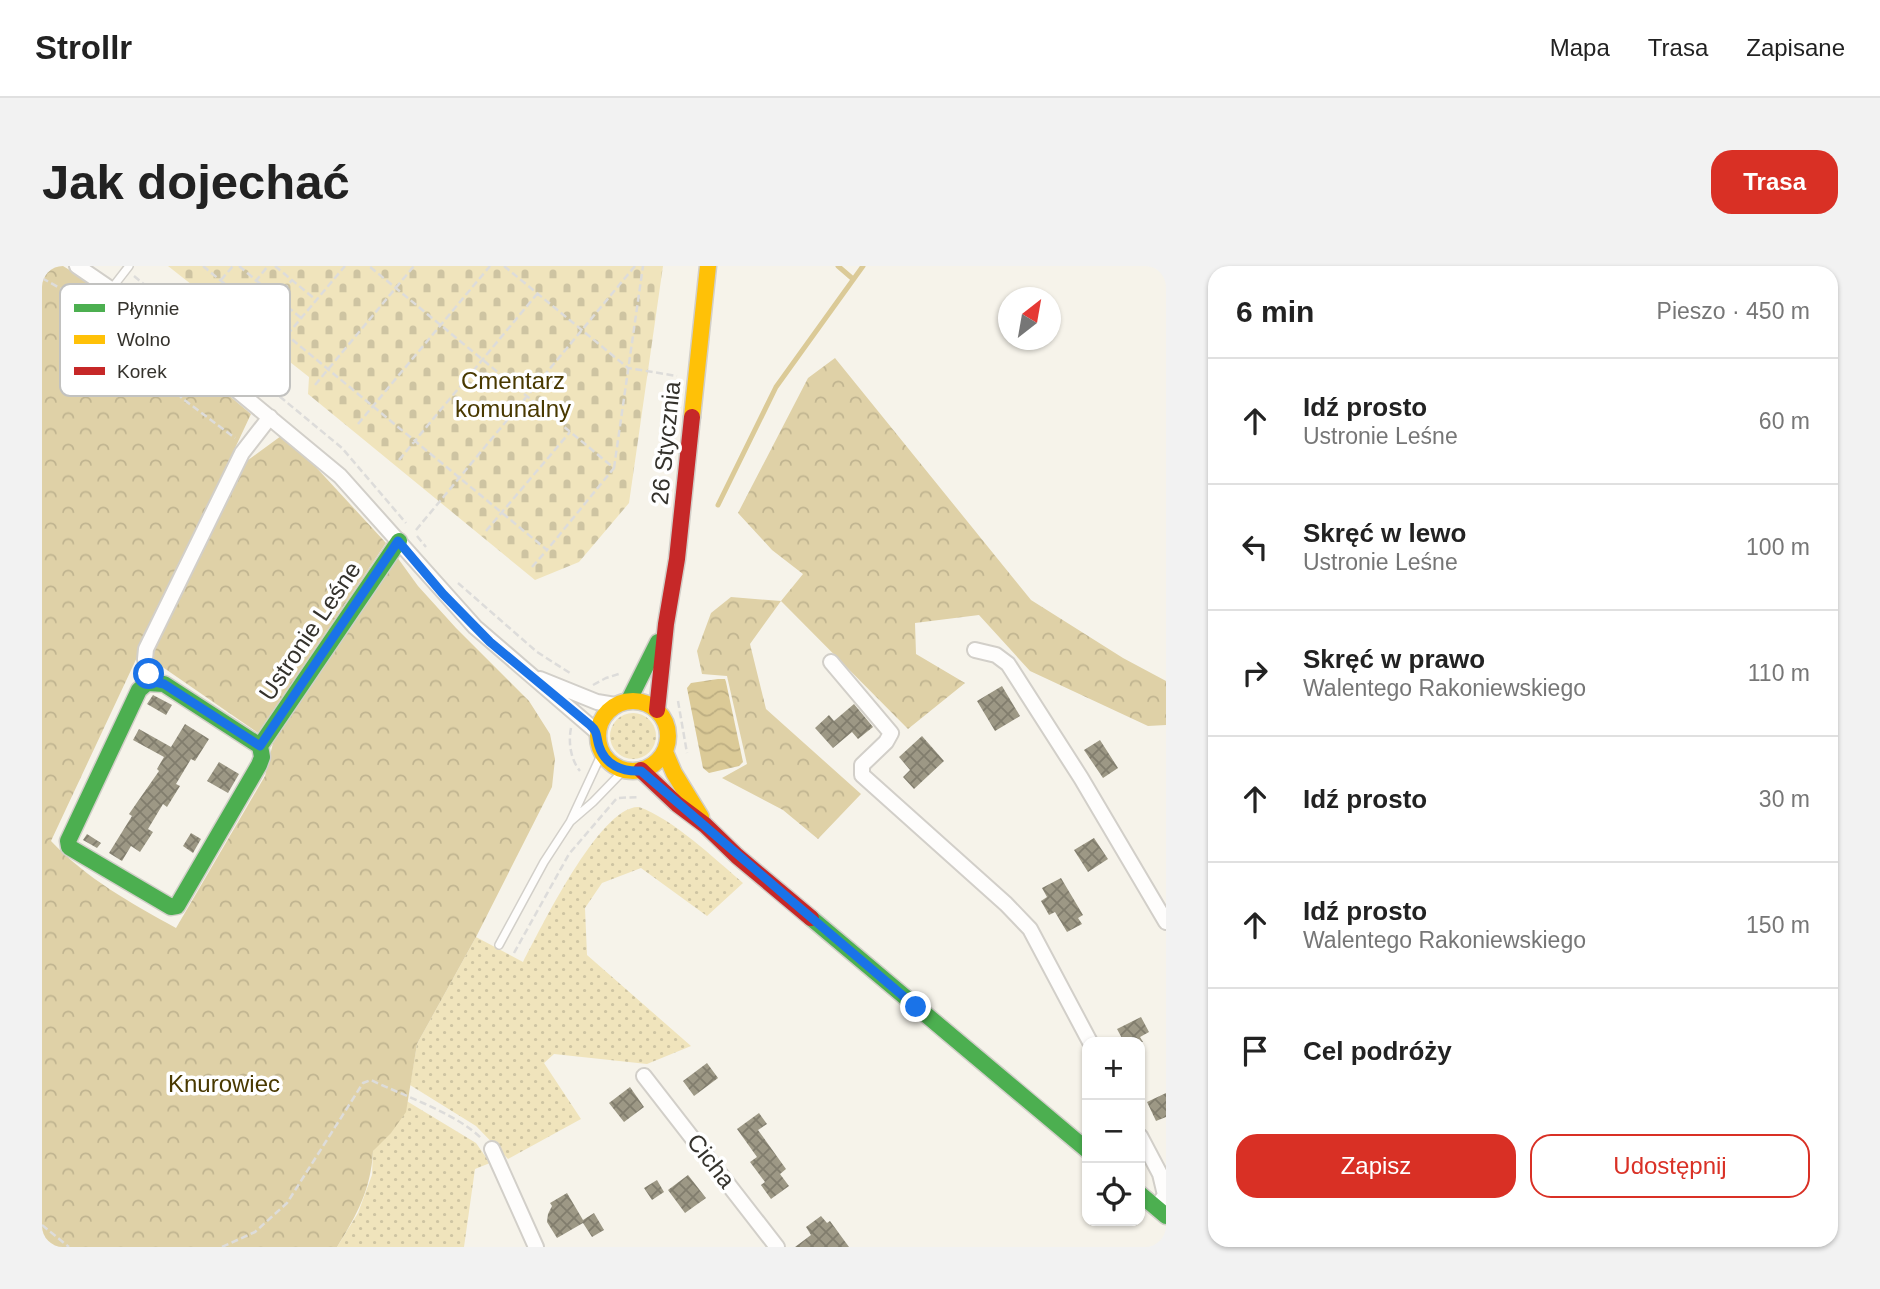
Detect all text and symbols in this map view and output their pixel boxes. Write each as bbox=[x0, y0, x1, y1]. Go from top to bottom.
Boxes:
text: Strollr bbox=[35, 29, 132, 66]
text: Mapa bbox=[1550, 34, 1610, 61]
text: Trasa bbox=[1648, 34, 1708, 61]
text: Zapisane bbox=[1746, 34, 1845, 61]
button: Trasa bbox=[1711, 150, 1838, 214]
text: Jak dojechać bbox=[42, 155, 350, 209]
legend bbox=[60, 284, 290, 396]
north arrow bbox=[998, 287, 1061, 350]
text: 6 min bbox=[1236, 295, 1314, 328]
text: Płynnie bbox=[117, 298, 179, 319]
text: Pieszo · 450 m bbox=[1657, 298, 1810, 324]
text: Wolno bbox=[117, 329, 171, 350]
text: Korek bbox=[117, 361, 167, 382]
park label: Cmentarz komunalny bbox=[455, 367, 571, 422]
street label: 26 Stycznia bbox=[646, 379, 685, 506]
text: Idź prosto bbox=[1303, 392, 1427, 422]
icon: ahead bbox=[1236, 402, 1274, 440]
text: 60 m bbox=[1759, 408, 1810, 434]
text: Ustronie Leśne bbox=[1303, 423, 1458, 449]
text: Skręć w lewo bbox=[1303, 518, 1466, 548]
icon: left bbox=[1236, 528, 1274, 566]
text: 100 m bbox=[1746, 534, 1810, 560]
text: Ustronie Leśne bbox=[1303, 549, 1458, 575]
street label: Ustronie Leśne bbox=[253, 556, 366, 705]
text: Skręć w prawo bbox=[1303, 644, 1485, 674]
icon: right bbox=[1236, 654, 1274, 692]
route start bbox=[133, 658, 164, 689]
text: 110 m bbox=[1748, 660, 1810, 686]
text: Walentego Rakoniewskiego bbox=[1303, 675, 1586, 701]
icon: ahead bbox=[1236, 780, 1274, 818]
text: Idź prosto bbox=[1303, 784, 1427, 814]
text: 30 m bbox=[1759, 786, 1810, 812]
text: Idź prosto bbox=[1303, 896, 1427, 926]
icon: ahead bbox=[1236, 906, 1274, 944]
text: 150 m bbox=[1746, 912, 1810, 938]
text: Walentego Rakoniewskiego bbox=[1303, 927, 1586, 953]
route end bbox=[900, 991, 931, 1022]
icon: arrive bbox=[1236, 1032, 1274, 1070]
text: Cel podróży bbox=[1303, 1036, 1452, 1066]
map controls bbox=[1082, 1037, 1145, 1226]
button: + bbox=[1082, 1037, 1145, 1100]
park label: Knurowiec bbox=[168, 1070, 280, 1097]
button: − bbox=[1082, 1100, 1145, 1163]
street label: Cicha bbox=[682, 1128, 741, 1194]
button: Zapisz bbox=[1236, 1134, 1516, 1198]
button: Udostępnij bbox=[1530, 1134, 1810, 1198]
button: locate bbox=[1082, 1163, 1145, 1226]

